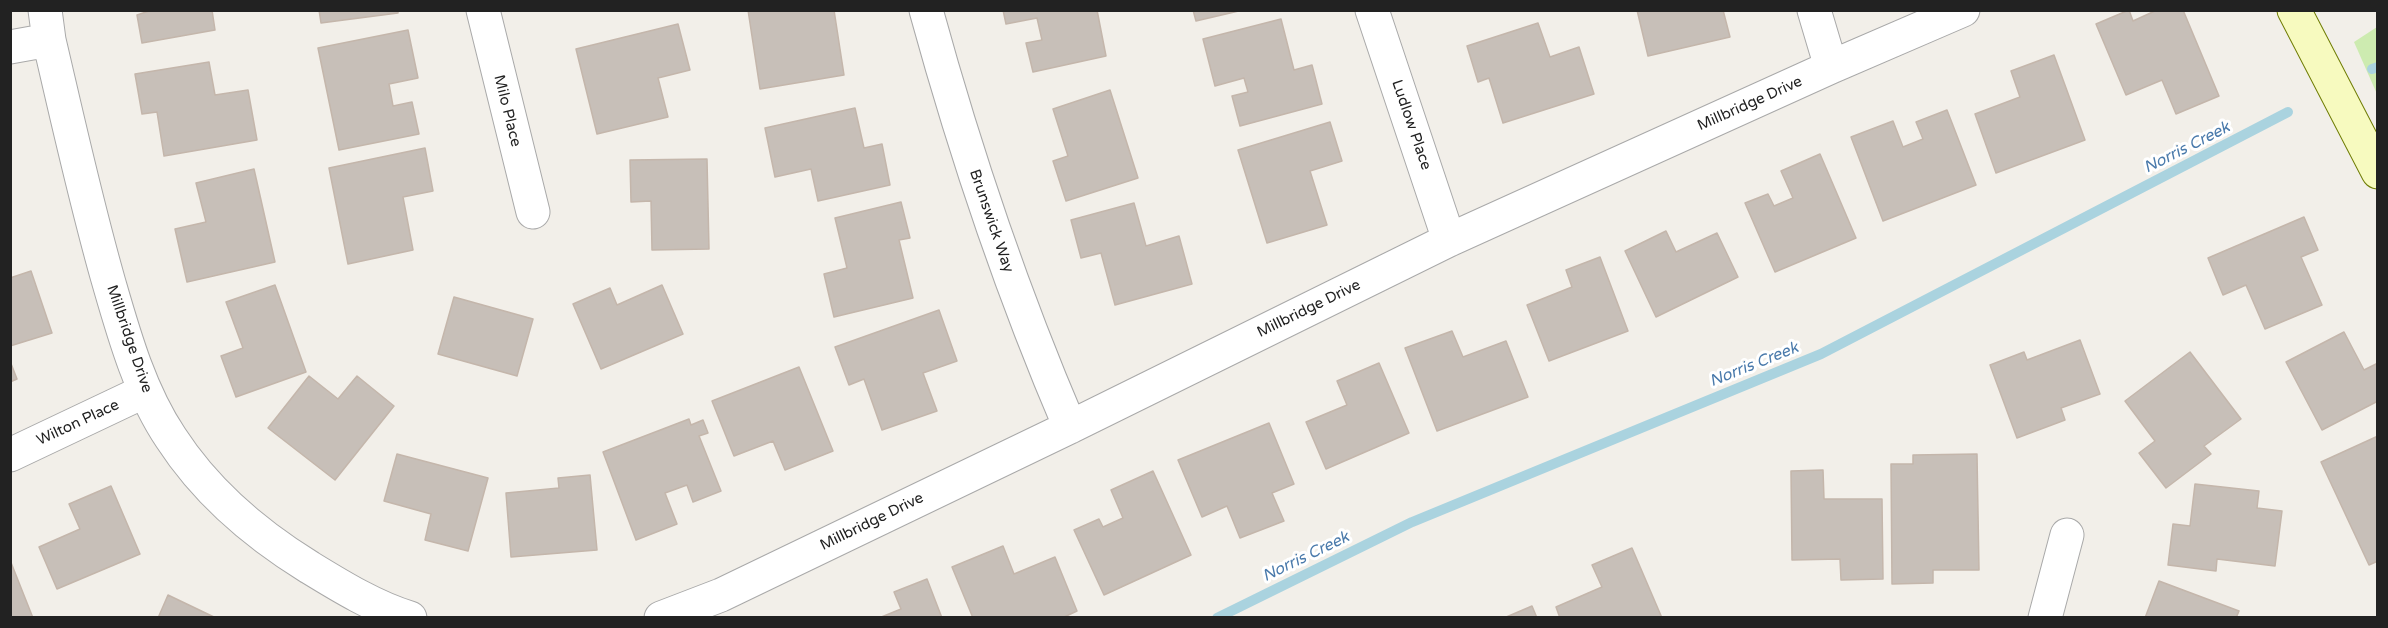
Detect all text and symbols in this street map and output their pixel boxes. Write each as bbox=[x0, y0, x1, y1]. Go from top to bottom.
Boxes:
street label: Milo Place bbox=[489, 73, 525, 149]
street label: Millbridge Drive bbox=[1695, 73, 1805, 135]
street label: Ludlow Place bbox=[1387, 77, 1435, 173]
water label: Norris Creek bbox=[2141, 118, 2233, 178]
street label: Brunswick Way bbox=[965, 167, 1017, 275]
street label: Millbridge Drive bbox=[1254, 276, 1364, 342]
street label: Millbridge Drive bbox=[102, 283, 156, 395]
water label: Norris Creek bbox=[1707, 338, 1801, 392]
street label: Wilton Place bbox=[34, 396, 122, 450]
street label: Millbridge Drive bbox=[817, 489, 927, 555]
water label: Norris Creek bbox=[1259, 528, 1353, 586]

